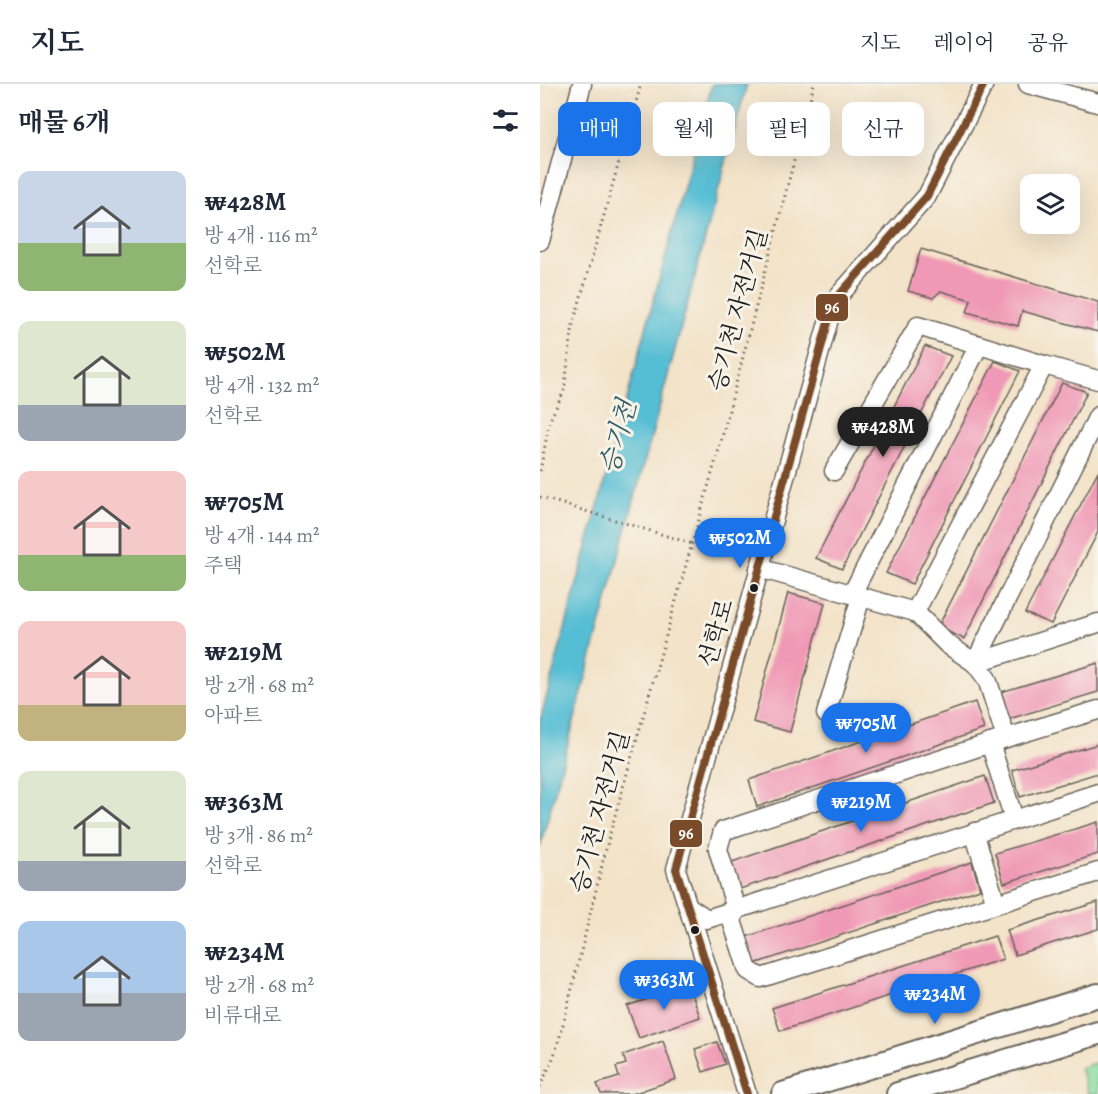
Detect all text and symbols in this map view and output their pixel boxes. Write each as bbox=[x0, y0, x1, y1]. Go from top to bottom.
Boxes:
text: 지도 bbox=[30, 24, 84, 62]
text: 지도 bbox=[860, 29, 901, 57]
text: 레이어 bbox=[934, 29, 994, 57]
text: 공유 bbox=[1027, 29, 1068, 57]
chip: 매매 bbox=[558, 102, 641, 156]
chip: 월세 bbox=[653, 102, 735, 156]
chip: 필터 bbox=[747, 102, 830, 156]
chip: 신규 bbox=[842, 102, 924, 156]
icon: filters bbox=[489, 104, 522, 137]
text: 매물 6개 bbox=[18, 105, 110, 140]
map controls bbox=[1020, 174, 1080, 234]
button: layers bbox=[1020, 174, 1080, 234]
text: ₩428M bbox=[204, 184, 286, 219]
icon: home bbox=[66, 195, 138, 267]
text: 방 4개 · 116 m² bbox=[204, 222, 318, 249]
street label: 승기천 자전거길 bbox=[701, 225, 775, 395]
text: 선학로 bbox=[204, 252, 262, 279]
line badge: 96 bbox=[815, 293, 849, 322]
text: 96 bbox=[825, 297, 840, 319]
text: ₩502M bbox=[204, 334, 286, 369]
icon: home bbox=[66, 345, 138, 417]
text: 방 4개 · 132 m² bbox=[204, 372, 319, 399]
water label: 승기천 bbox=[591, 394, 645, 478]
text: 선학로 bbox=[204, 402, 262, 429]
pin: ₩428M bbox=[841, 407, 925, 458]
text: ₩428M bbox=[851, 413, 915, 440]
text: ₩705M bbox=[204, 484, 284, 519]
icon: home bbox=[66, 495, 138, 567]
pin: ₩502M bbox=[698, 518, 782, 569]
text: 방 4개 · 144 m² bbox=[204, 522, 320, 549]
text: ₩502M bbox=[709, 524, 771, 551]
text: 주택 bbox=[204, 552, 243, 579]
unlabelled marker bbox=[748, 582, 760, 594]
street label: 선학로 bbox=[691, 595, 741, 671]
text: ₩219M bbox=[204, 634, 283, 669]
icon: home bbox=[66, 645, 138, 717]
text: 방 2개 · 68 m² bbox=[204, 672, 314, 699]
text: 아파트 bbox=[204, 702, 262, 729]
pin: ₩705M bbox=[824, 703, 908, 754]
text: ₩705M bbox=[835, 709, 897, 736]
street label: 승기천 자전거길 bbox=[563, 727, 637, 897]
pin: ₩219M bbox=[819, 782, 903, 833]
text: ₩363M bbox=[204, 784, 284, 819]
text: ₩219M bbox=[831, 788, 891, 815]
icon: home bbox=[66, 795, 138, 867]
line badge: 96 bbox=[669, 819, 703, 848]
text: 방 3개 · 86 m² bbox=[204, 822, 313, 849]
text: 96 bbox=[679, 823, 694, 845]
text: 선학로 bbox=[204, 852, 262, 879]
unlabelled marker bbox=[689, 924, 701, 936]
text: ₩234M bbox=[204, 934, 285, 969]
icon: home bbox=[66, 945, 138, 1017]
pin: ₩363M bbox=[622, 960, 706, 1011]
text: ₩363M bbox=[633, 966, 695, 993]
text: 방 2개 · 68 m² bbox=[204, 972, 314, 999]
pin: ₩234M bbox=[893, 974, 977, 1025]
text: ₩234M bbox=[904, 980, 966, 1007]
text: 비류대로 bbox=[204, 1002, 281, 1029]

